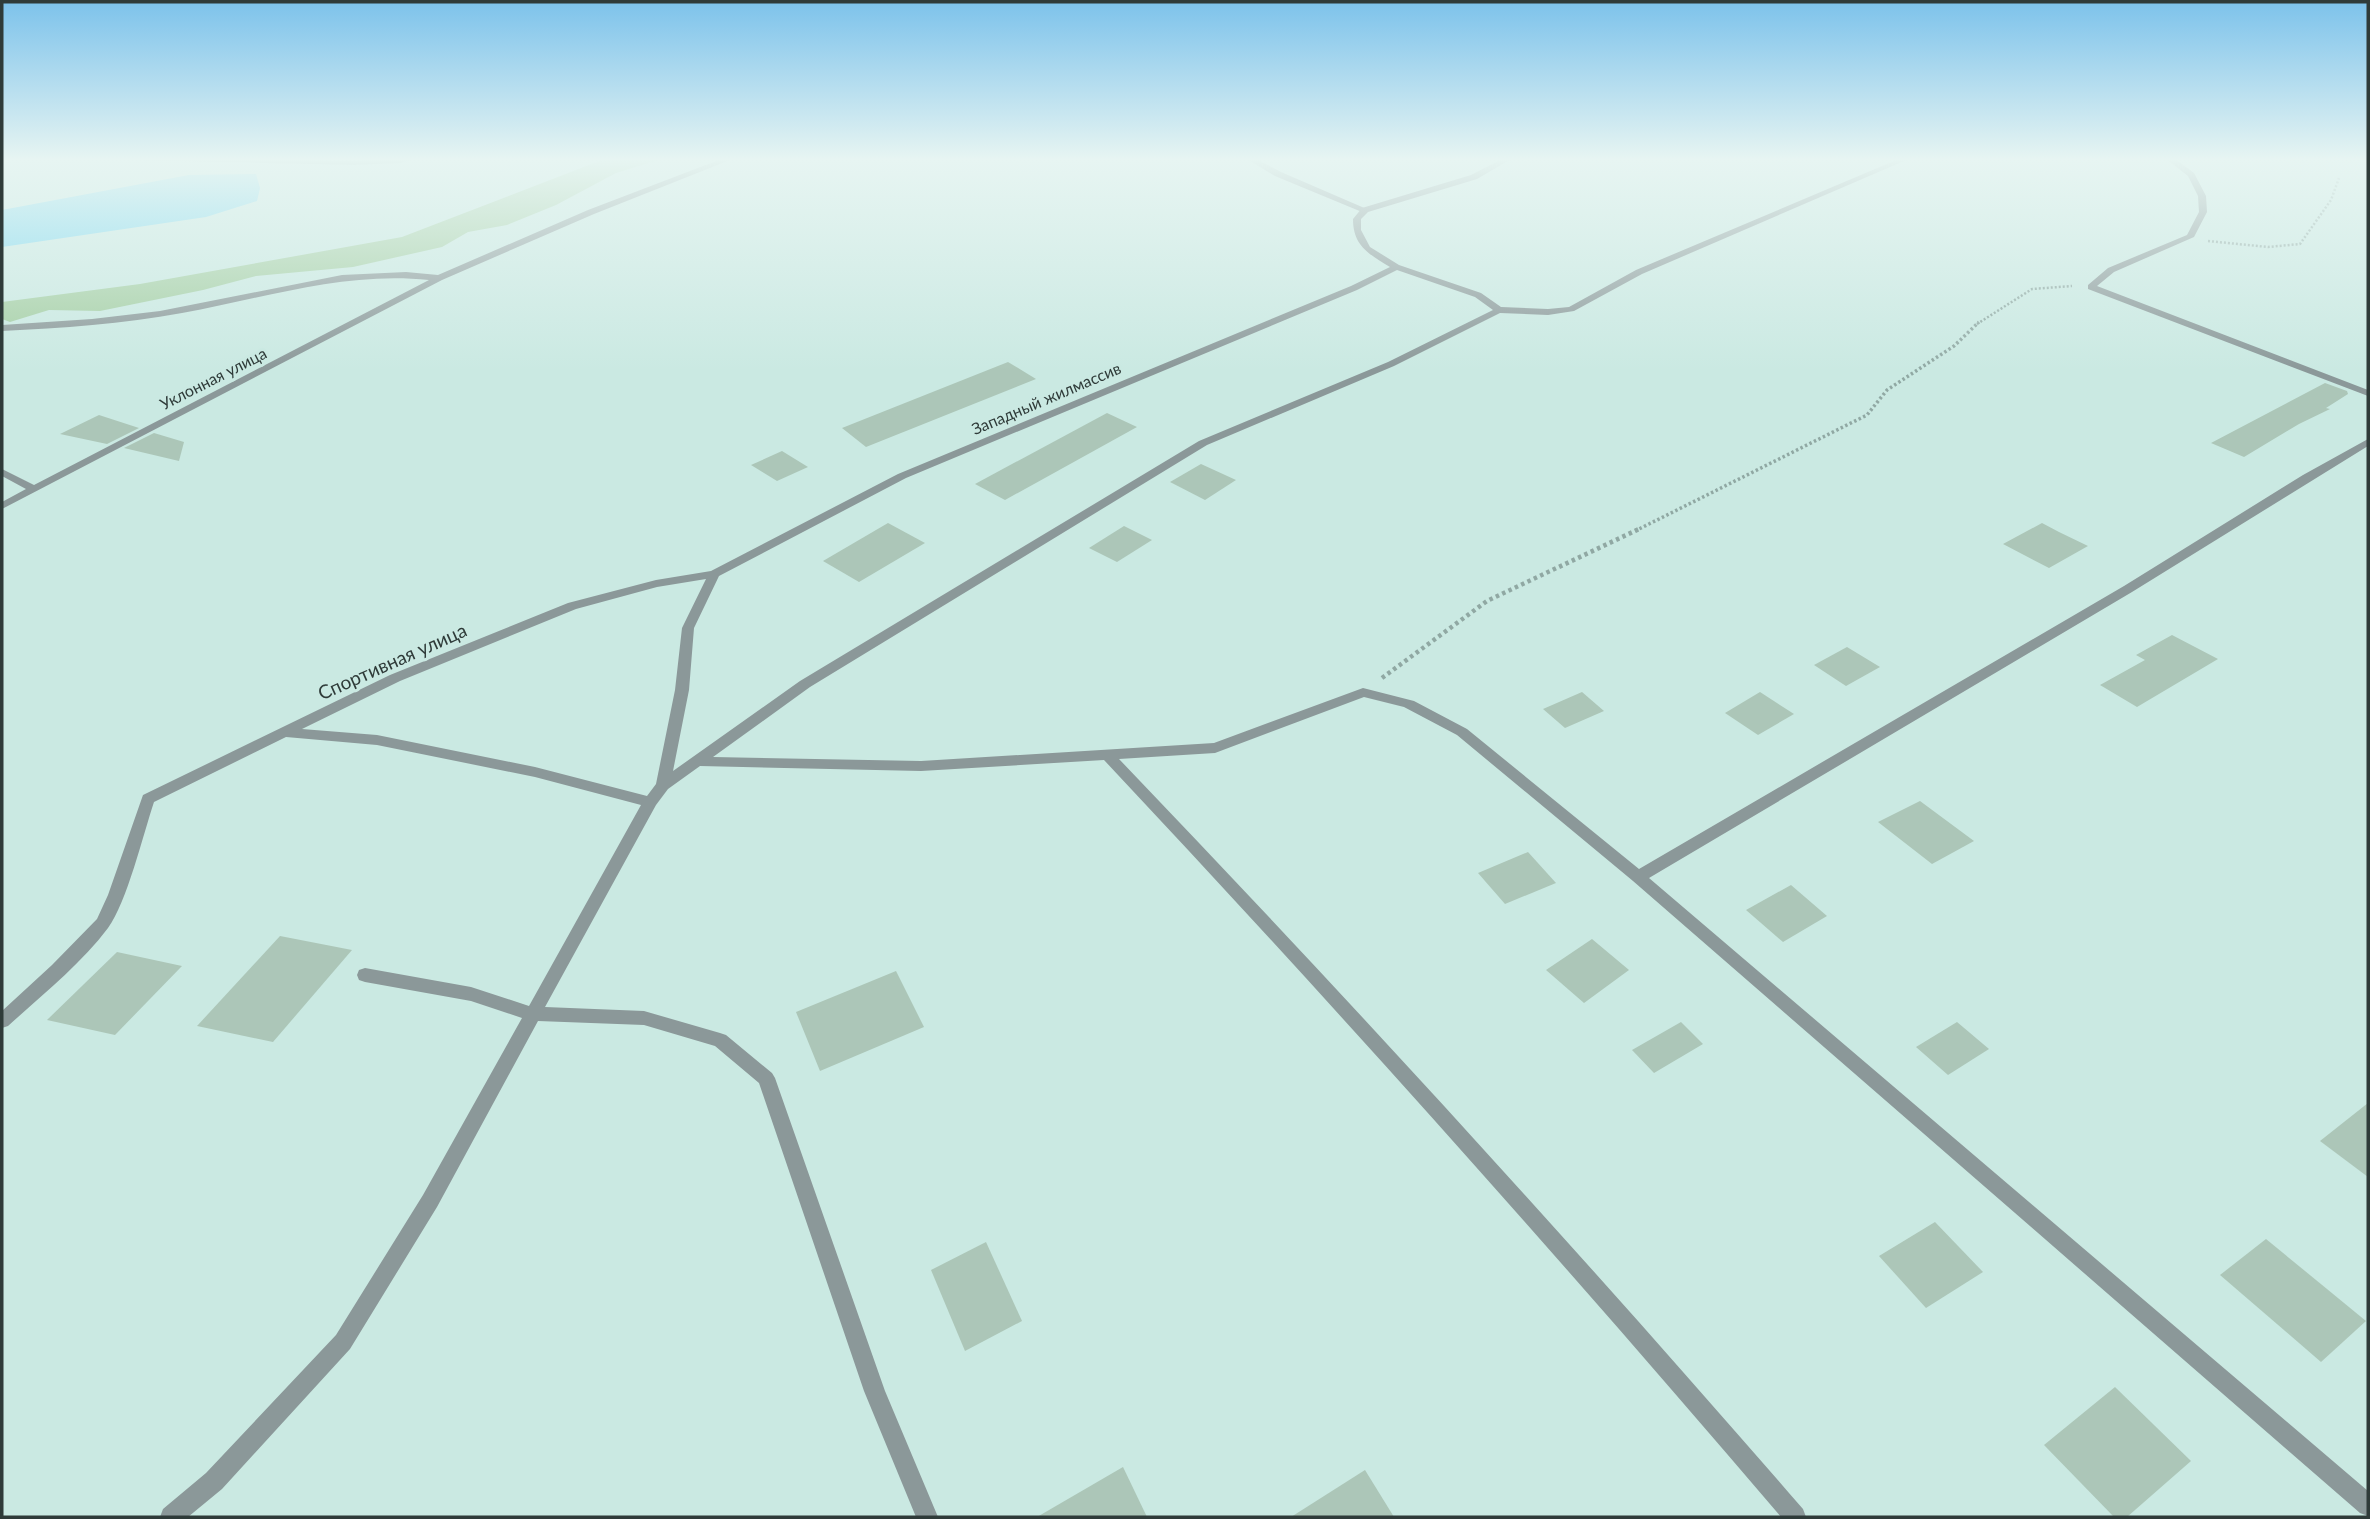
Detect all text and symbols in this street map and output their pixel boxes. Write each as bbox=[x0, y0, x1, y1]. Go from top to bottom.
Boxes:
street label: Уклонная улица bbox=[156, 343, 270, 413]
street label: Западный жилмассив bbox=[968, 358, 1124, 438]
street label: Спортивная улица bbox=[314, 618, 470, 704]

